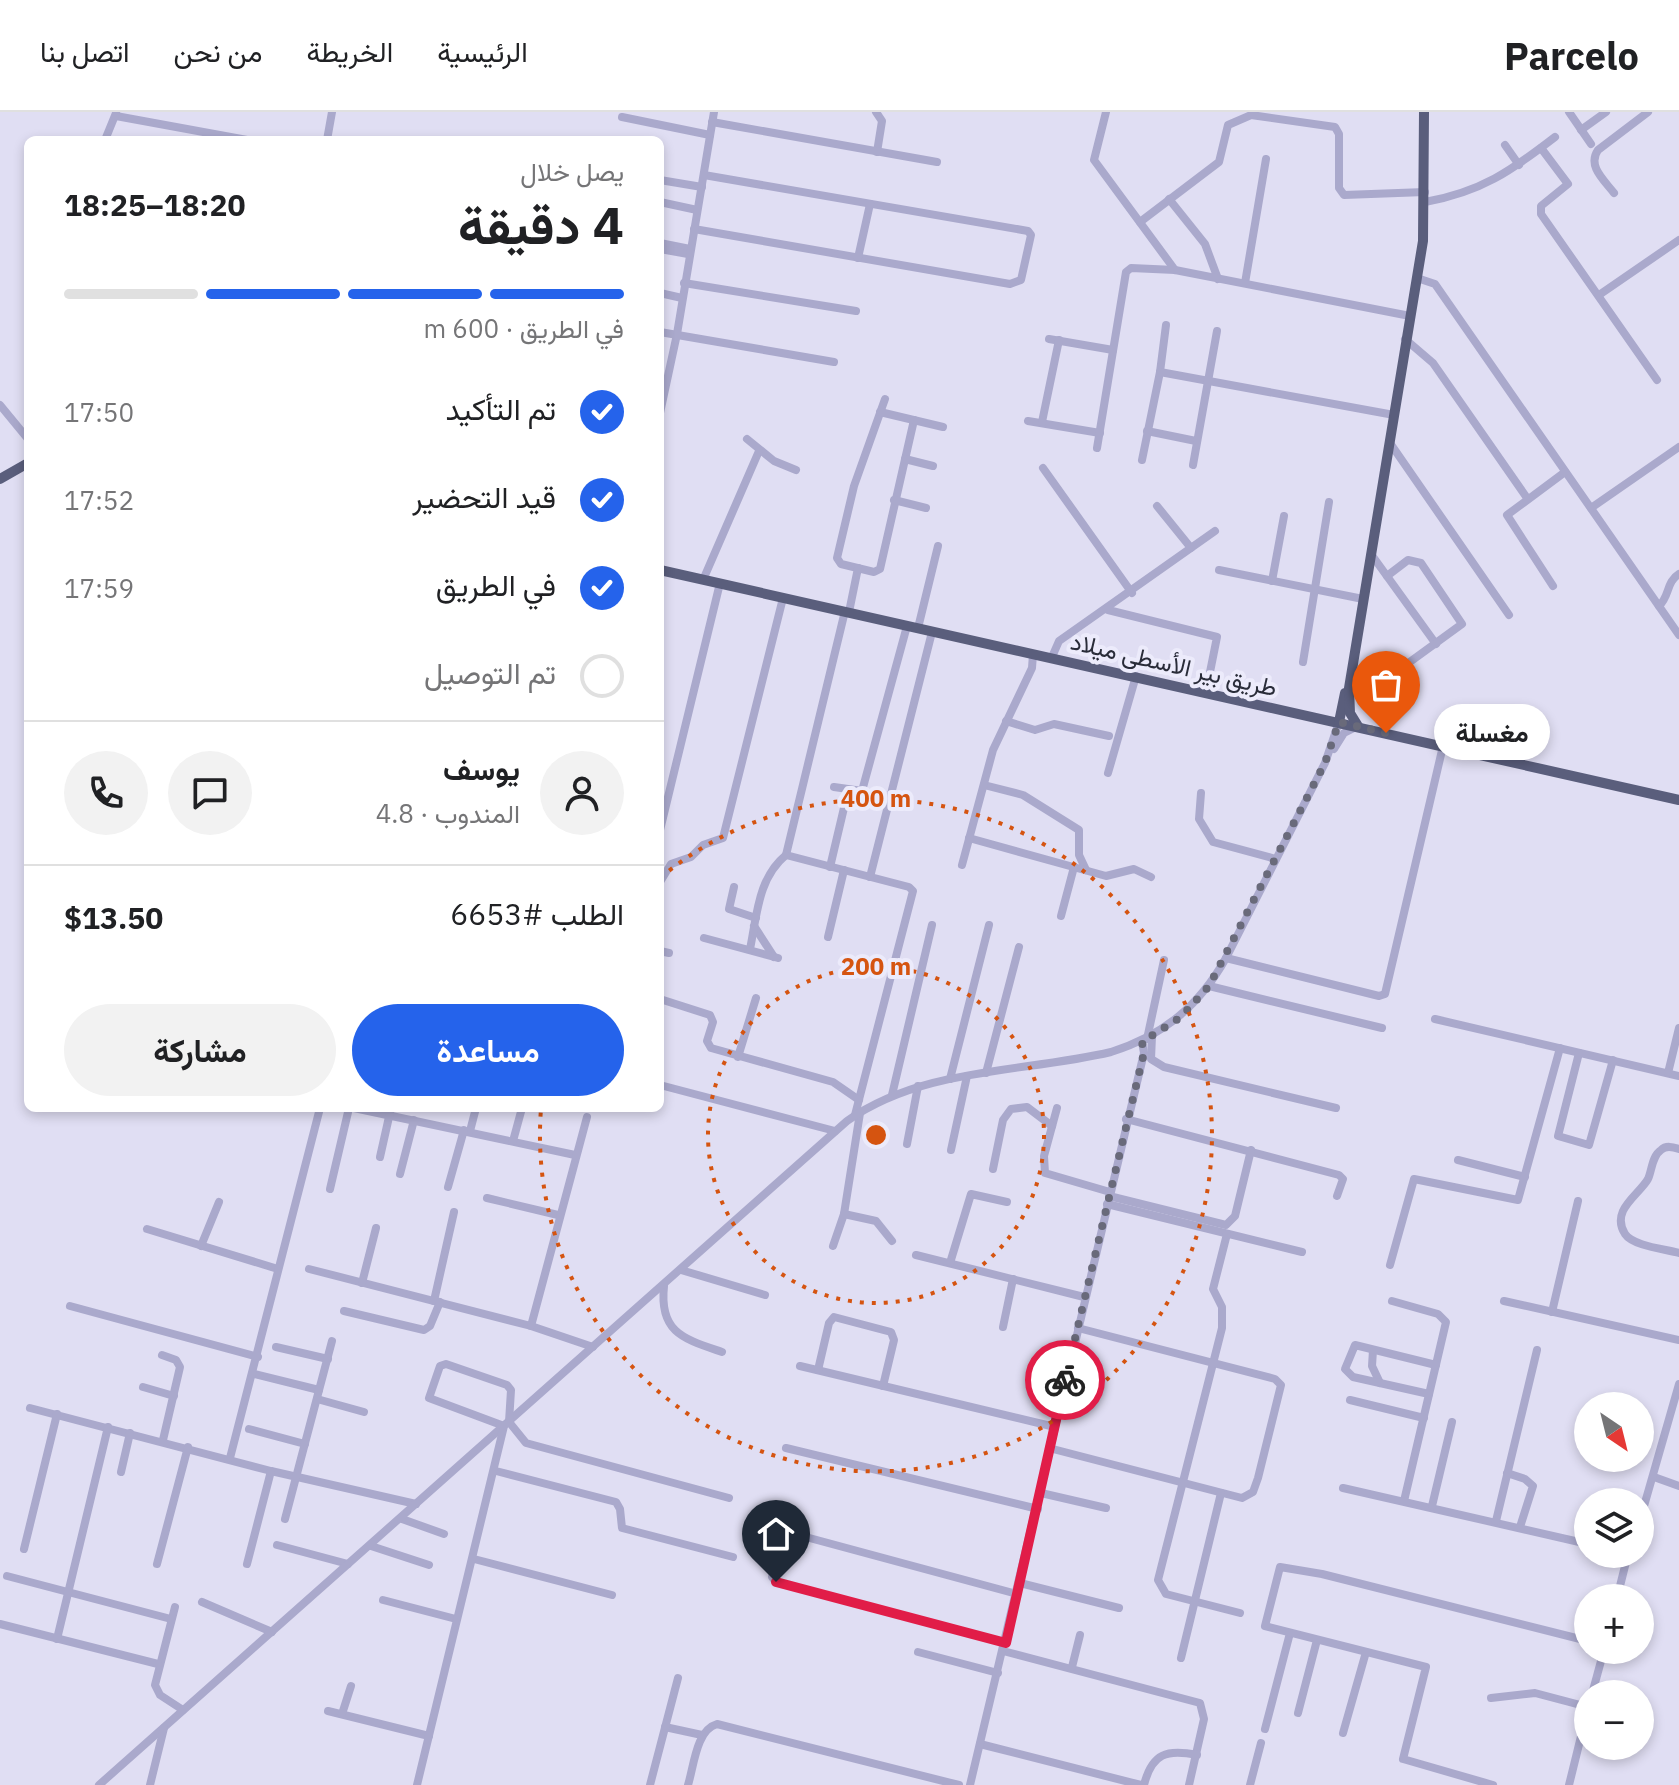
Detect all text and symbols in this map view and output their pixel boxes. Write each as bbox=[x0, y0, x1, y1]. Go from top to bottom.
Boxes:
text: Parcelo bbox=[1504, 31, 1639, 80]
text: اتصل بنا bbox=[40, 33, 130, 70]
text: من نحن bbox=[174, 33, 263, 70]
text: الخريطة bbox=[307, 33, 393, 70]
text: الرئيسية bbox=[437, 33, 528, 70]
text: يصل خلال bbox=[520, 154, 624, 188]
text: 18:20–18:25 bbox=[64, 185, 245, 224]
text: 4 دقيقة bbox=[458, 191, 624, 258]
text: في الطريق · 600 m bbox=[423, 311, 624, 345]
text: تم التأكيد bbox=[446, 389, 556, 428]
icon: check bbox=[580, 390, 624, 434]
text: 17:50 bbox=[64, 395, 134, 429]
text: قيد التحضير bbox=[412, 477, 556, 516]
icon: check bbox=[580, 478, 624, 522]
text: 17:52 bbox=[64, 483, 134, 517]
text: في الطريق bbox=[436, 565, 556, 604]
icon: check bbox=[580, 566, 624, 610]
text: 17:59 bbox=[64, 571, 134, 605]
street label: طريق بير الأسطى ميلاد bbox=[1068, 625, 1280, 703]
pin bbox=[1352, 651, 1420, 733]
text: تم التوصيل bbox=[424, 653, 556, 692]
icon: bag bbox=[1364, 663, 1408, 707]
callout: مغسلة bbox=[1434, 705, 1550, 761]
text: مغسلة bbox=[1455, 715, 1529, 749]
text: يوسف bbox=[443, 749, 520, 788]
button: phone bbox=[64, 751, 148, 835]
button: chat bbox=[168, 751, 252, 835]
button: person bbox=[540, 751, 624, 835]
text: 400 m bbox=[841, 782, 911, 814]
text: المندوب · 4.8 bbox=[376, 796, 520, 830]
text: الطلب #6653 bbox=[450, 894, 624, 933]
text: $13.50 bbox=[64, 898, 163, 937]
text: 200 m bbox=[841, 950, 911, 982]
button: مشاركة bbox=[64, 1004, 336, 1096]
button: مساعدة bbox=[352, 1004, 624, 1096]
centre of rings bbox=[862, 1121, 890, 1149]
courier bbox=[1025, 1340, 1105, 1420]
icon: bike bbox=[1043, 1358, 1087, 1402]
north arrow bbox=[1574, 1392, 1654, 1472]
map controls bbox=[1574, 1392, 1654, 1760]
button: layers bbox=[1574, 1488, 1654, 1568]
pin bbox=[742, 1500, 810, 1582]
icon: home bbox=[754, 1512, 798, 1556]
button: + bbox=[1574, 1584, 1654, 1664]
button: − bbox=[1574, 1680, 1654, 1760]

